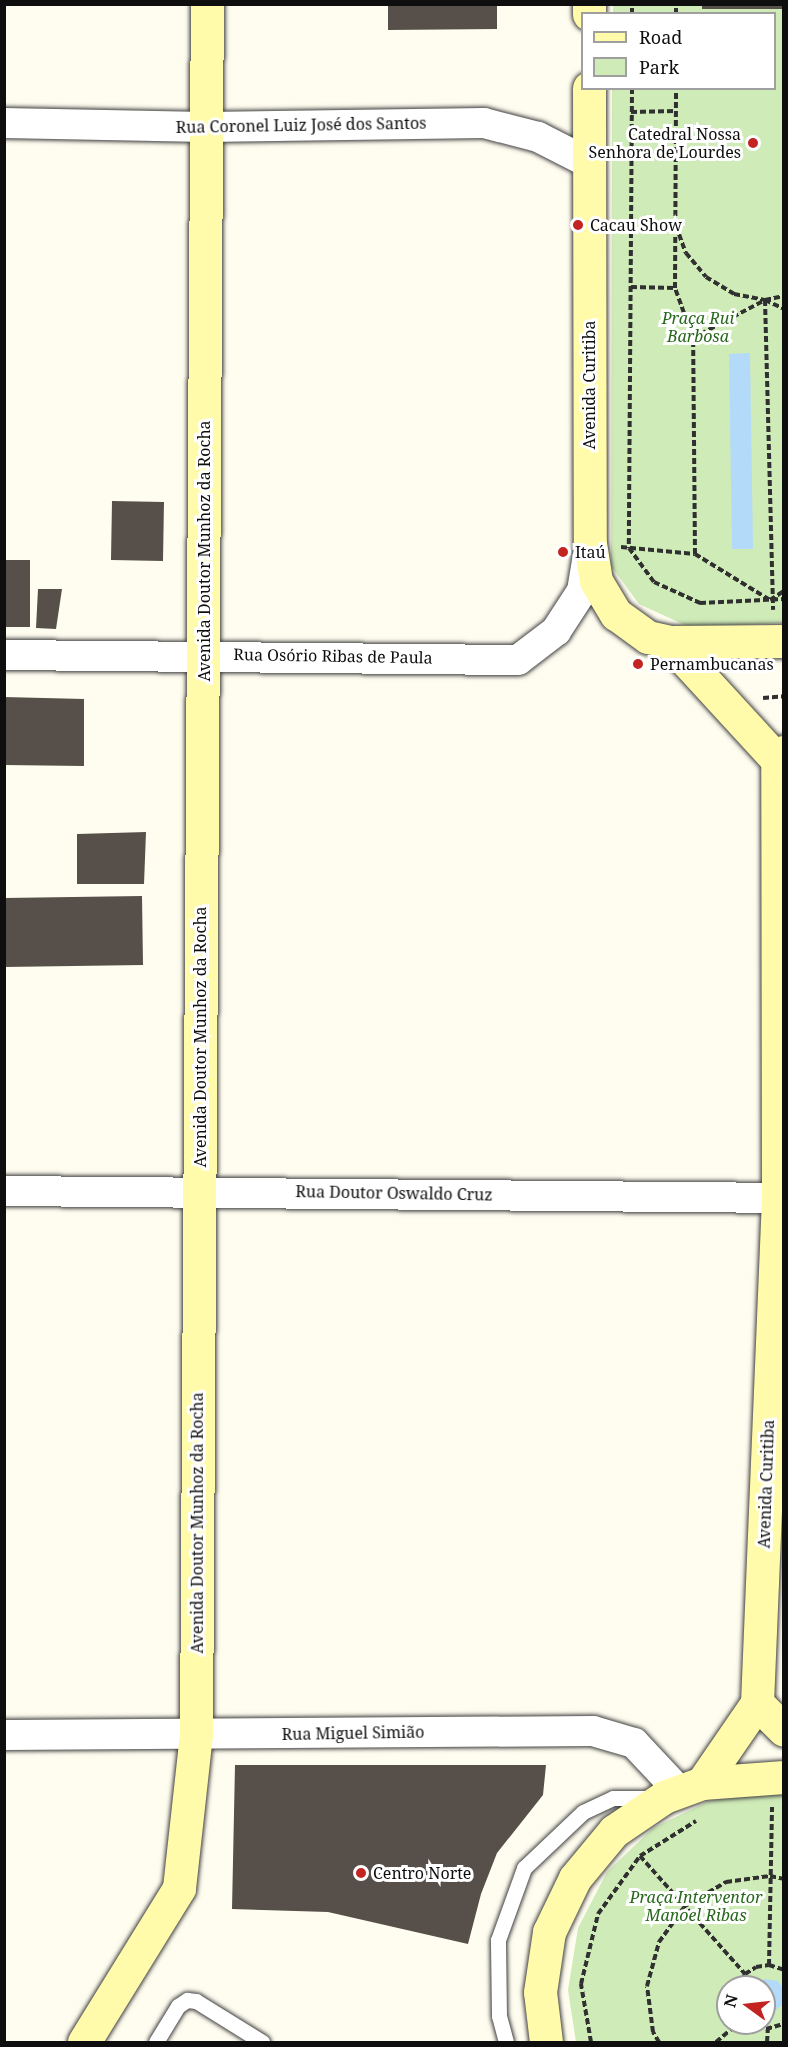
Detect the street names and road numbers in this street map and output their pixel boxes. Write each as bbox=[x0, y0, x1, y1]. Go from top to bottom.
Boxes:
street label: Rua Coronel Luiz José dos Santos bbox=[176, 113, 426, 137]
street label: Avenida Curitiba bbox=[579, 321, 599, 449]
street label: Avenida Doutor Munhoz da Rocha bbox=[194, 420, 214, 682]
street label: Rua Osório Ribas de Paula bbox=[233, 645, 433, 667]
street label: Avenida Doutor Munhoz da Rocha bbox=[190, 906, 210, 1168]
street label: Rua Doutor Oswaldo Cruz bbox=[295, 1182, 493, 1204]
street label: Avenida Doutor Munhoz da Rocha bbox=[187, 1392, 207, 1654]
street label: Avenida Curitiba bbox=[754, 1419, 778, 1549]
street label: Rua Miguel Simião bbox=[281, 1722, 425, 1744]

